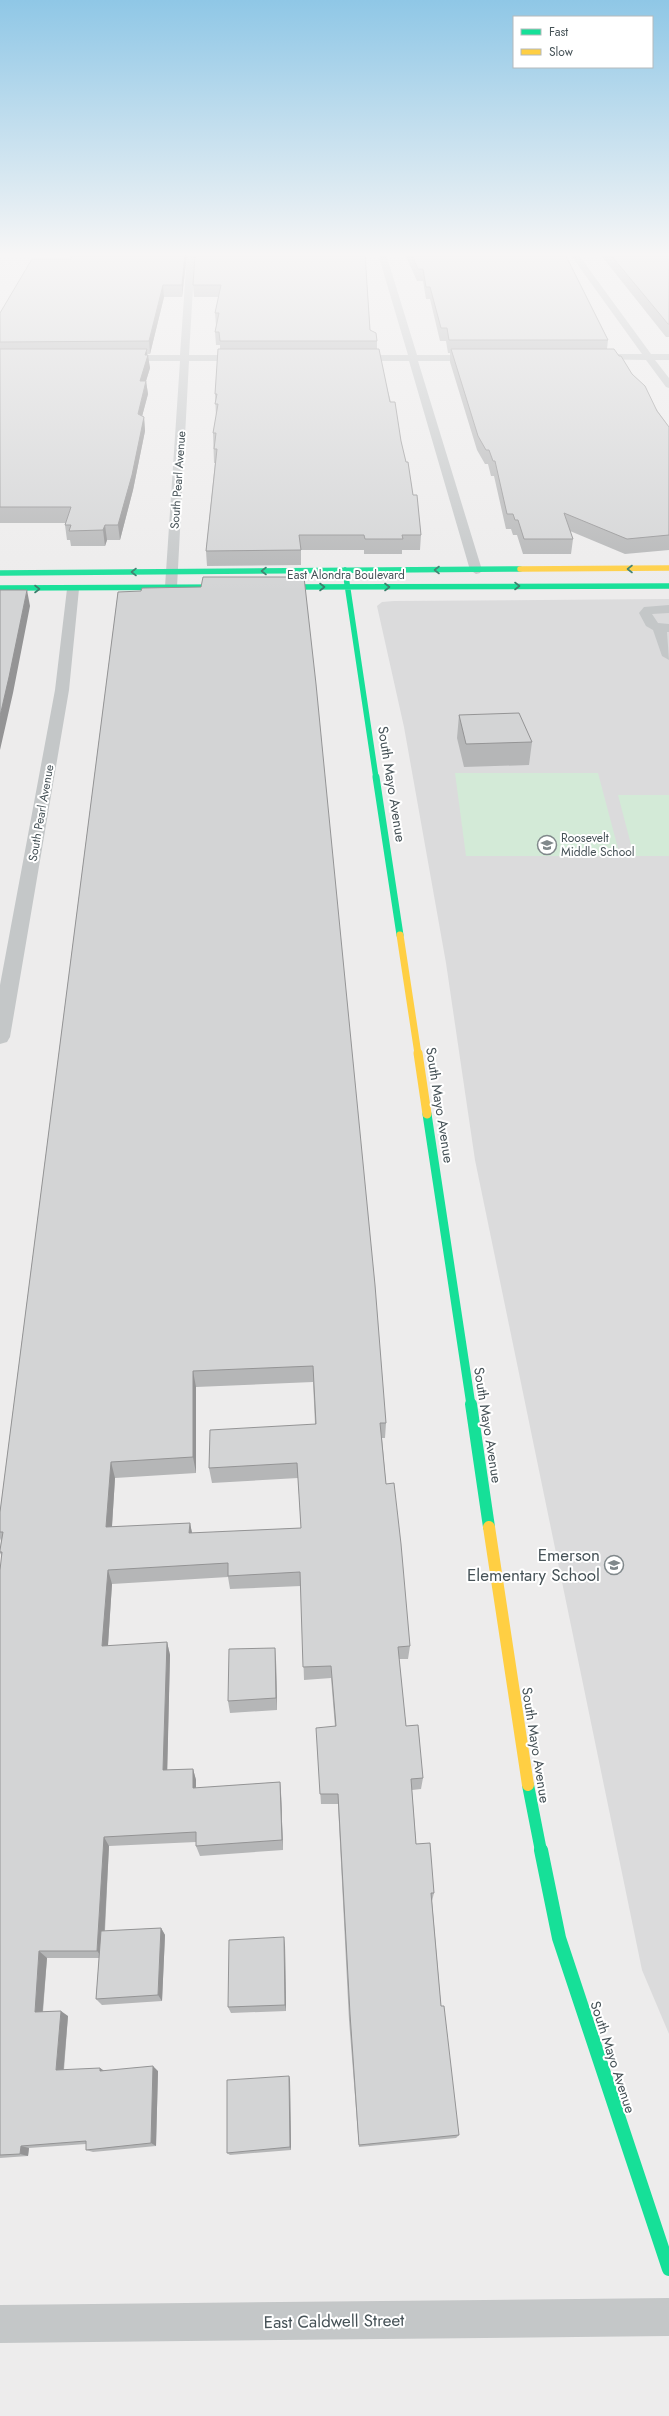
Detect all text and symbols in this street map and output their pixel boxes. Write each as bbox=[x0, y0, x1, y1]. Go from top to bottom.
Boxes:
legend bbox=[513, 16, 653, 68]
text: Fast bbox=[549, 23, 568, 41]
text: Slow bbox=[549, 43, 574, 61]
street label: South Pearl Avenue bbox=[166, 430, 190, 530]
one-way arrow bbox=[627, 565, 633, 573]
street label: East Alondra Boulevard bbox=[287, 566, 405, 584]
one-way arrow bbox=[434, 566, 440, 574]
one-way arrow bbox=[261, 567, 267, 575]
one-way arrow bbox=[131, 568, 137, 576]
one-way arrow bbox=[384, 582, 390, 591]
one-way arrow bbox=[514, 582, 520, 590]
one-way arrow bbox=[319, 583, 325, 591]
one-way arrow bbox=[34, 585, 40, 593]
street label: South Mayo Avenue bbox=[373, 725, 411, 843]
street label: South Pearl Avenue bbox=[24, 763, 58, 863]
place label: Roosevelt Middle School bbox=[561, 829, 635, 861]
school or university icon: Roosevelt Middle School bbox=[536, 834, 558, 856]
street label: South Mayo Avenue bbox=[421, 1046, 459, 1164]
street label: South Mayo Avenue bbox=[469, 1366, 507, 1484]
place label: Emerson Elementary School bbox=[467, 1543, 600, 1587]
school or university icon: Emerson Elementary School bbox=[603, 1554, 625, 1576]
street label: South Mayo Avenue bbox=[517, 1686, 555, 1804]
street label: South Mayo Avenue bbox=[585, 1998, 641, 2116]
street label: East Caldwell Street bbox=[264, 2308, 404, 2334]

